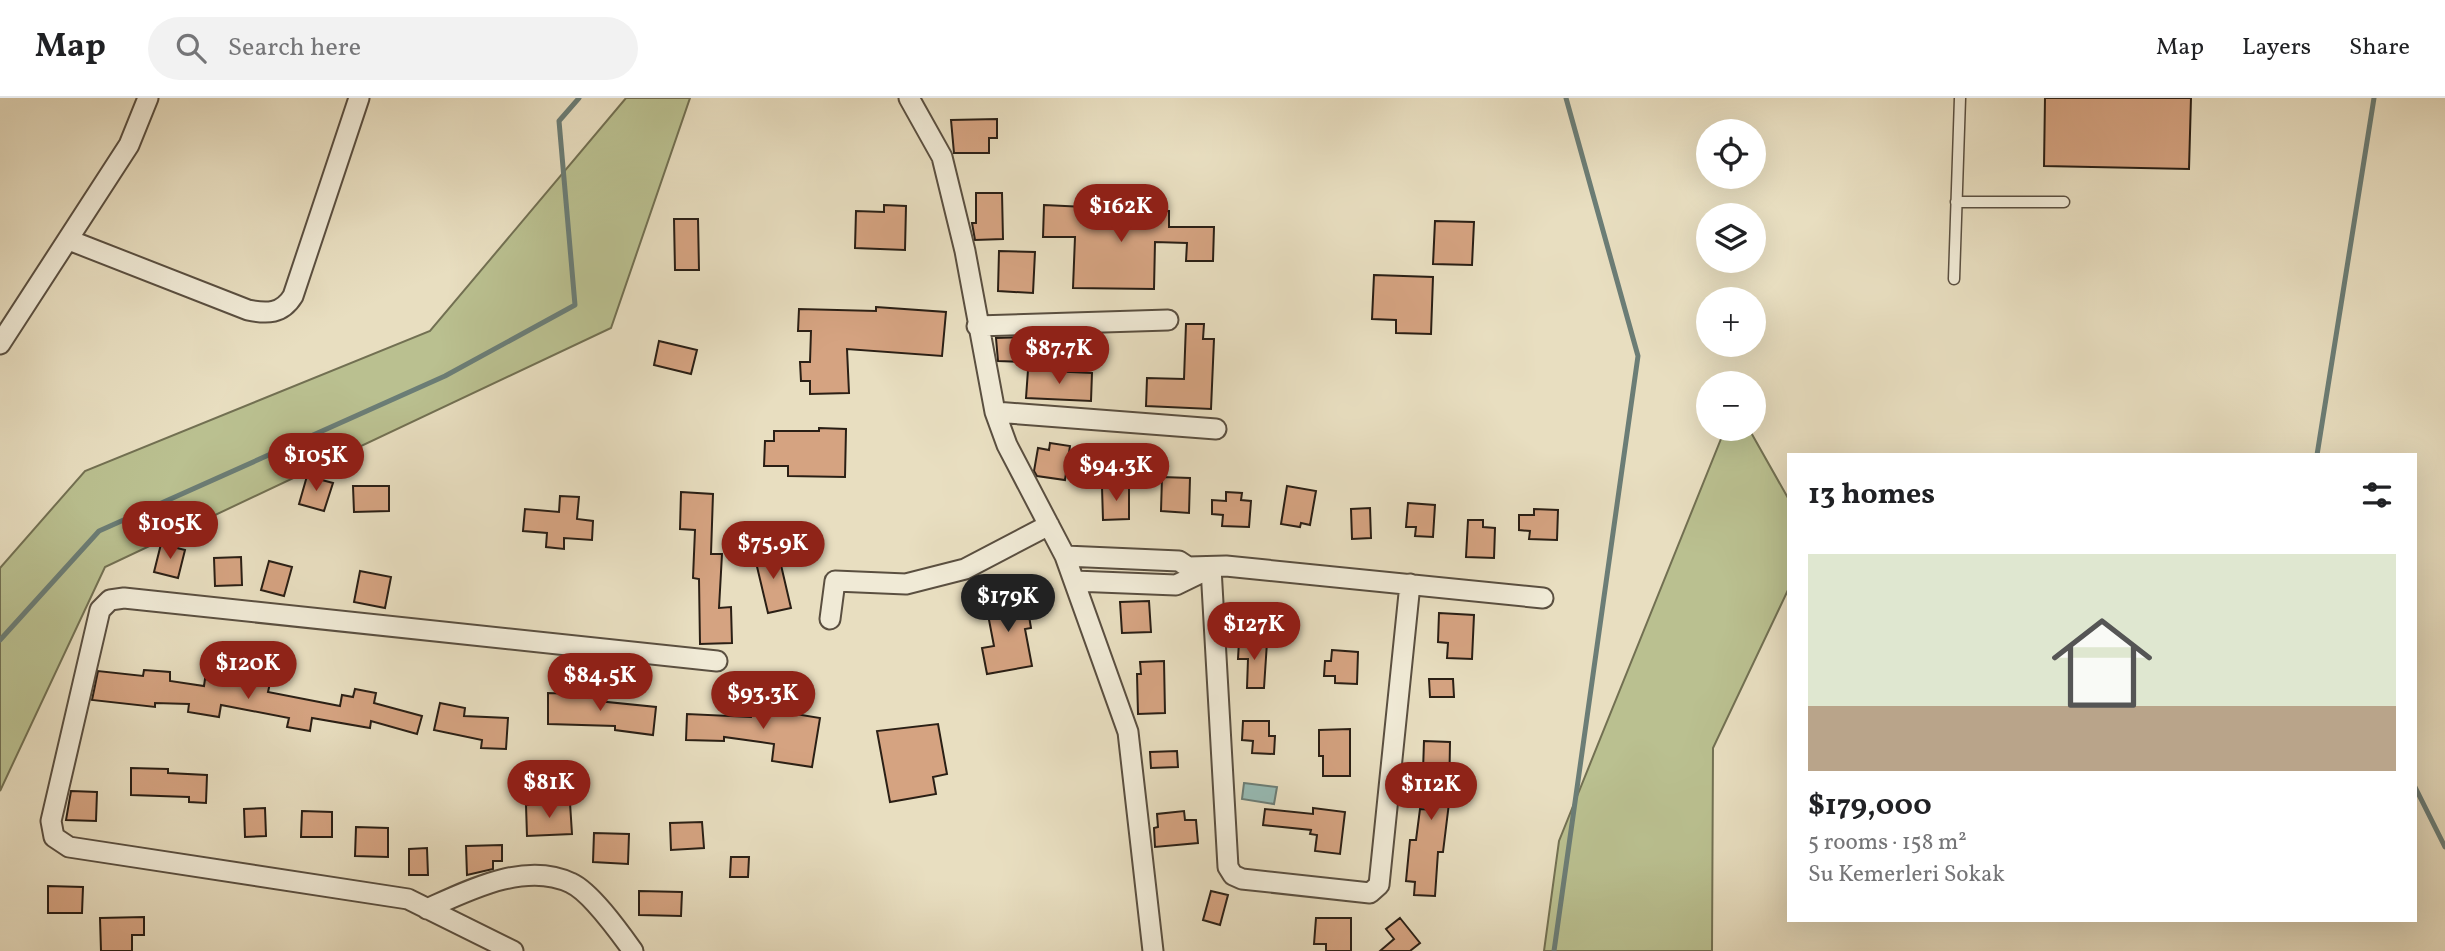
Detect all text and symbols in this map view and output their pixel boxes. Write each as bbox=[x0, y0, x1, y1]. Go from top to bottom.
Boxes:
search box bbox=[148, 17, 638, 80]
text: Map bbox=[35, 25, 106, 71]
icon: search bbox=[172, 29, 210, 67]
text: Search here bbox=[228, 30, 361, 66]
text: Map bbox=[2156, 31, 2204, 65]
text: Layers bbox=[2242, 31, 2311, 65]
text: Share bbox=[2349, 31, 2410, 65]
map controls bbox=[1696, 119, 1766, 441]
button: locate bbox=[1696, 119, 1766, 189]
pin: $162K bbox=[1072, 184, 1170, 244]
text: $162K bbox=[1089, 191, 1153, 223]
button: layers bbox=[1696, 203, 1766, 273]
button: + bbox=[1696, 287, 1766, 357]
pin: $87.7K bbox=[1002, 327, 1116, 386]
text: $87.7K bbox=[1025, 333, 1093, 365]
button: − bbox=[1696, 371, 1766, 441]
pin: $105K bbox=[267, 434, 365, 493]
text: $105K bbox=[284, 440, 348, 472]
pin: $94.3K bbox=[1059, 444, 1173, 503]
text: $94.3K bbox=[1079, 450, 1153, 482]
text: 13 homes bbox=[1808, 474, 1935, 516]
icon: filters bbox=[2358, 476, 2396, 514]
pin: $105K bbox=[121, 502, 219, 561]
text: $105K bbox=[138, 508, 202, 540]
pin: $75.9K bbox=[716, 522, 830, 581]
text: $75.9K bbox=[738, 528, 808, 560]
pin: $179K bbox=[959, 574, 1057, 634]
text: $179K bbox=[977, 581, 1039, 613]
icon: home bbox=[2039, 600, 2165, 726]
pin: $127K bbox=[1205, 602, 1303, 662]
text: $127K bbox=[1223, 609, 1285, 641]
pin: $120K bbox=[199, 642, 297, 701]
text: $120K bbox=[216, 648, 280, 680]
pin: $84.5K bbox=[543, 654, 657, 713]
text: $84.5K bbox=[564, 660, 636, 692]
pin: $93.3K bbox=[706, 672, 820, 731]
text: $93.3K bbox=[727, 678, 799, 710]
pin: $81K bbox=[508, 760, 590, 820]
pin: $112K bbox=[1382, 762, 1480, 822]
text: $81K bbox=[523, 767, 575, 799]
text: $112K bbox=[1401, 769, 1461, 801]
text: $179,000 bbox=[1808, 785, 1932, 827]
text: 5 rooms · 158 m² bbox=[1808, 827, 1967, 859]
text: Su Kemerleri Sokak bbox=[1808, 859, 2005, 891]

